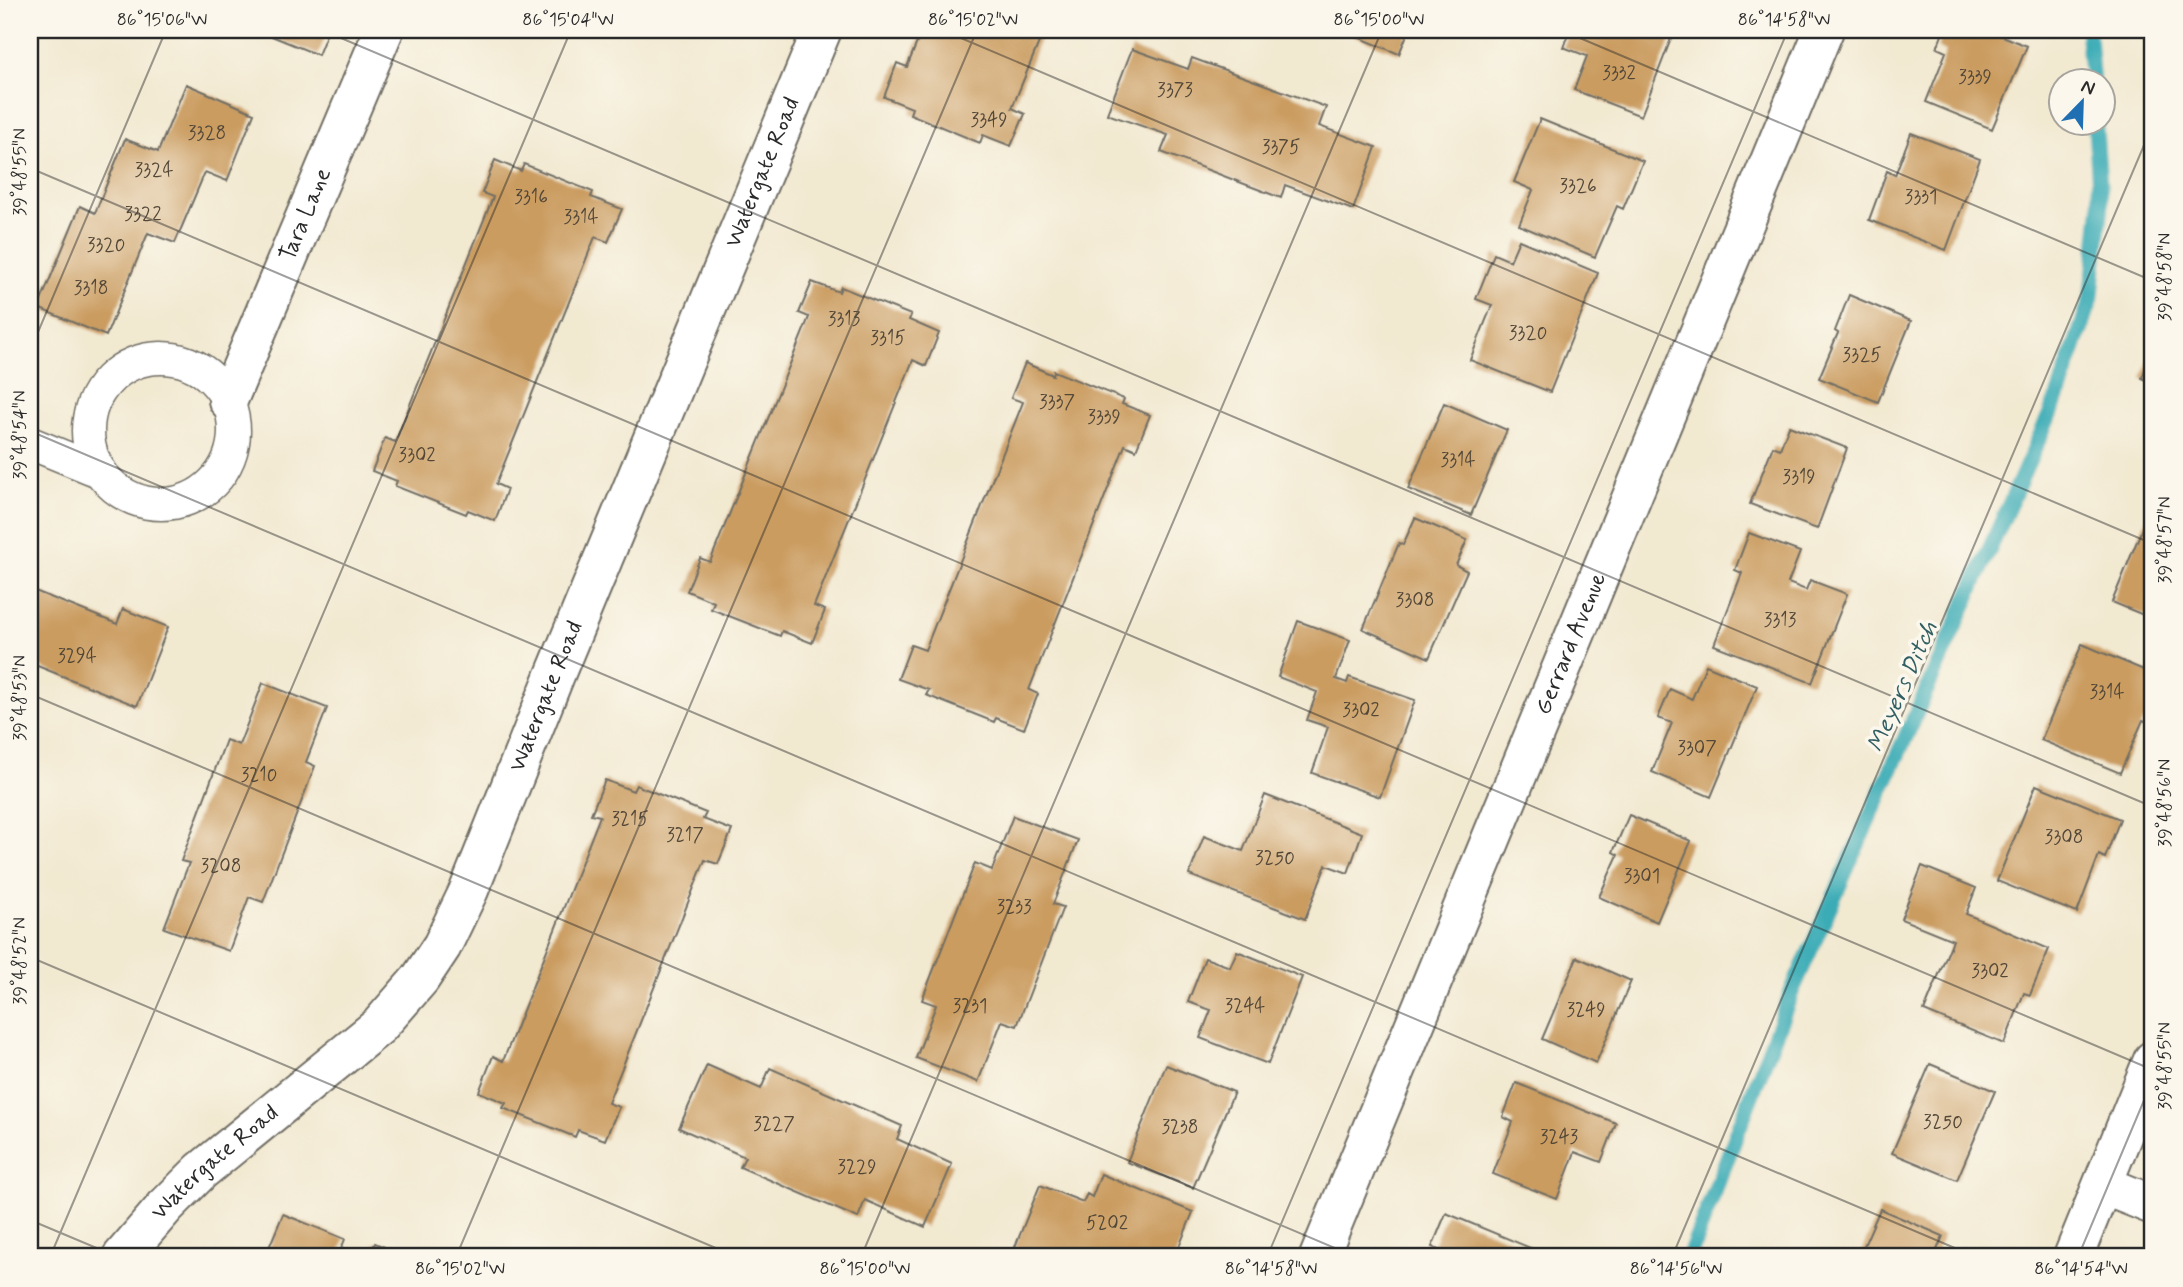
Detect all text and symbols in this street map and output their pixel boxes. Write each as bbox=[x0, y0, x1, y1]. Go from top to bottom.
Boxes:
text: 86°15'06"W bbox=[117, 8, 207, 32]
text: 86°15'04"W bbox=[522, 8, 614, 32]
text: 86°15'02"W bbox=[928, 8, 1018, 32]
text: 86°15'00"W bbox=[1334, 8, 1424, 32]
text: 86°14'58"W bbox=[1738, 8, 1830, 32]
house number: 3332 bbox=[1602, 61, 1636, 86]
house number: 3339 bbox=[1958, 65, 1992, 90]
north arrow bbox=[2046, 66, 2116, 136]
text: N bbox=[2077, 74, 2099, 102]
house number: 3373 bbox=[1157, 78, 1193, 103]
street label: Watergate Road bbox=[719, 93, 807, 252]
house number: 3349 bbox=[970, 108, 1008, 133]
house number: 3328 bbox=[188, 121, 226, 146]
text: 39°48'55"N bbox=[8, 128, 32, 216]
house number: 3375 bbox=[1262, 135, 1300, 160]
house number: 3324 bbox=[134, 158, 174, 183]
street label: Tara Lane bbox=[273, 164, 339, 266]
house number: 3326 bbox=[1559, 174, 1597, 199]
house number: 3316 bbox=[514, 185, 548, 210]
house number: 3331 bbox=[1905, 185, 1937, 210]
house number: 3322 bbox=[124, 202, 162, 227]
house number: 3314 bbox=[563, 205, 599, 230]
house number: 3320 bbox=[87, 233, 125, 258]
text: 39°48'58"N bbox=[2153, 233, 2177, 321]
house number: 3318 bbox=[74, 276, 108, 301]
house number: 3313 bbox=[828, 307, 861, 332]
house number: 3320 bbox=[1509, 321, 1547, 346]
house number: 3315 bbox=[870, 326, 906, 351]
house number: 3325 bbox=[1842, 343, 1882, 368]
text: 39°48'54"N bbox=[8, 390, 32, 480]
house number: 3337 bbox=[1039, 390, 1075, 415]
house number: 3339 bbox=[1087, 405, 1121, 430]
house number: 3302 bbox=[398, 443, 436, 468]
house number: 3314 bbox=[1440, 448, 1476, 473]
house number: 3319 bbox=[1782, 465, 1816, 490]
text: 39°48'57"N bbox=[2153, 496, 2177, 584]
street label: Gerrard Avenue bbox=[1529, 568, 1614, 719]
house number: 3308 bbox=[1396, 588, 1434, 613]
house number: 3313 bbox=[1764, 608, 1797, 633]
street label: Watergate Road bbox=[503, 617, 591, 776]
water label: Meyers Ditch bbox=[1860, 617, 1946, 757]
house number: 3294 bbox=[57, 644, 97, 669]
text: 39°48'53"N bbox=[8, 655, 32, 741]
house number: 3314 bbox=[2089, 680, 2125, 705]
house number: 3302 bbox=[1342, 698, 1380, 723]
house number: 3307 bbox=[1677, 736, 1717, 761]
text: 39°48'56"N bbox=[2153, 759, 2177, 847]
house number: 3210 bbox=[241, 763, 277, 788]
house number: 3215 bbox=[611, 807, 649, 832]
house number: 3217 bbox=[666, 823, 704, 848]
house number: 3308 bbox=[2045, 825, 2083, 850]
house number: 3250 bbox=[1255, 846, 1295, 871]
house number: 3208 bbox=[201, 854, 241, 879]
house number: 3301 bbox=[1624, 864, 1660, 889]
house number: 3233 bbox=[997, 895, 1032, 920]
text: 39°48'52"N bbox=[8, 917, 32, 1005]
house number: 3302 bbox=[1971, 959, 2009, 984]
house number: 3231 bbox=[953, 994, 987, 1019]
house number: 3244 bbox=[1225, 994, 1265, 1019]
house number: 3249 bbox=[1566, 998, 1606, 1023]
text: 39°48'55"N bbox=[2153, 1022, 2177, 1110]
street label: Watergate Road bbox=[145, 1099, 285, 1227]
house number: 3250 bbox=[1923, 1110, 1963, 1135]
house number: 3227 bbox=[753, 1112, 795, 1137]
house number: 3238 bbox=[1161, 1115, 1199, 1140]
house number: 3243 bbox=[1540, 1125, 1579, 1150]
house number: 3229 bbox=[837, 1155, 877, 1180]
house number: 5202 bbox=[1086, 1211, 1128, 1236]
text: 86°15'02"W bbox=[415, 1257, 505, 1281]
text: 86°15'00"W bbox=[820, 1257, 910, 1281]
text: 86°14'58"W bbox=[1225, 1257, 1317, 1281]
text: 86°14'56"W bbox=[1630, 1257, 1722, 1281]
text: 86°14'54"W bbox=[2034, 1257, 2128, 1281]

